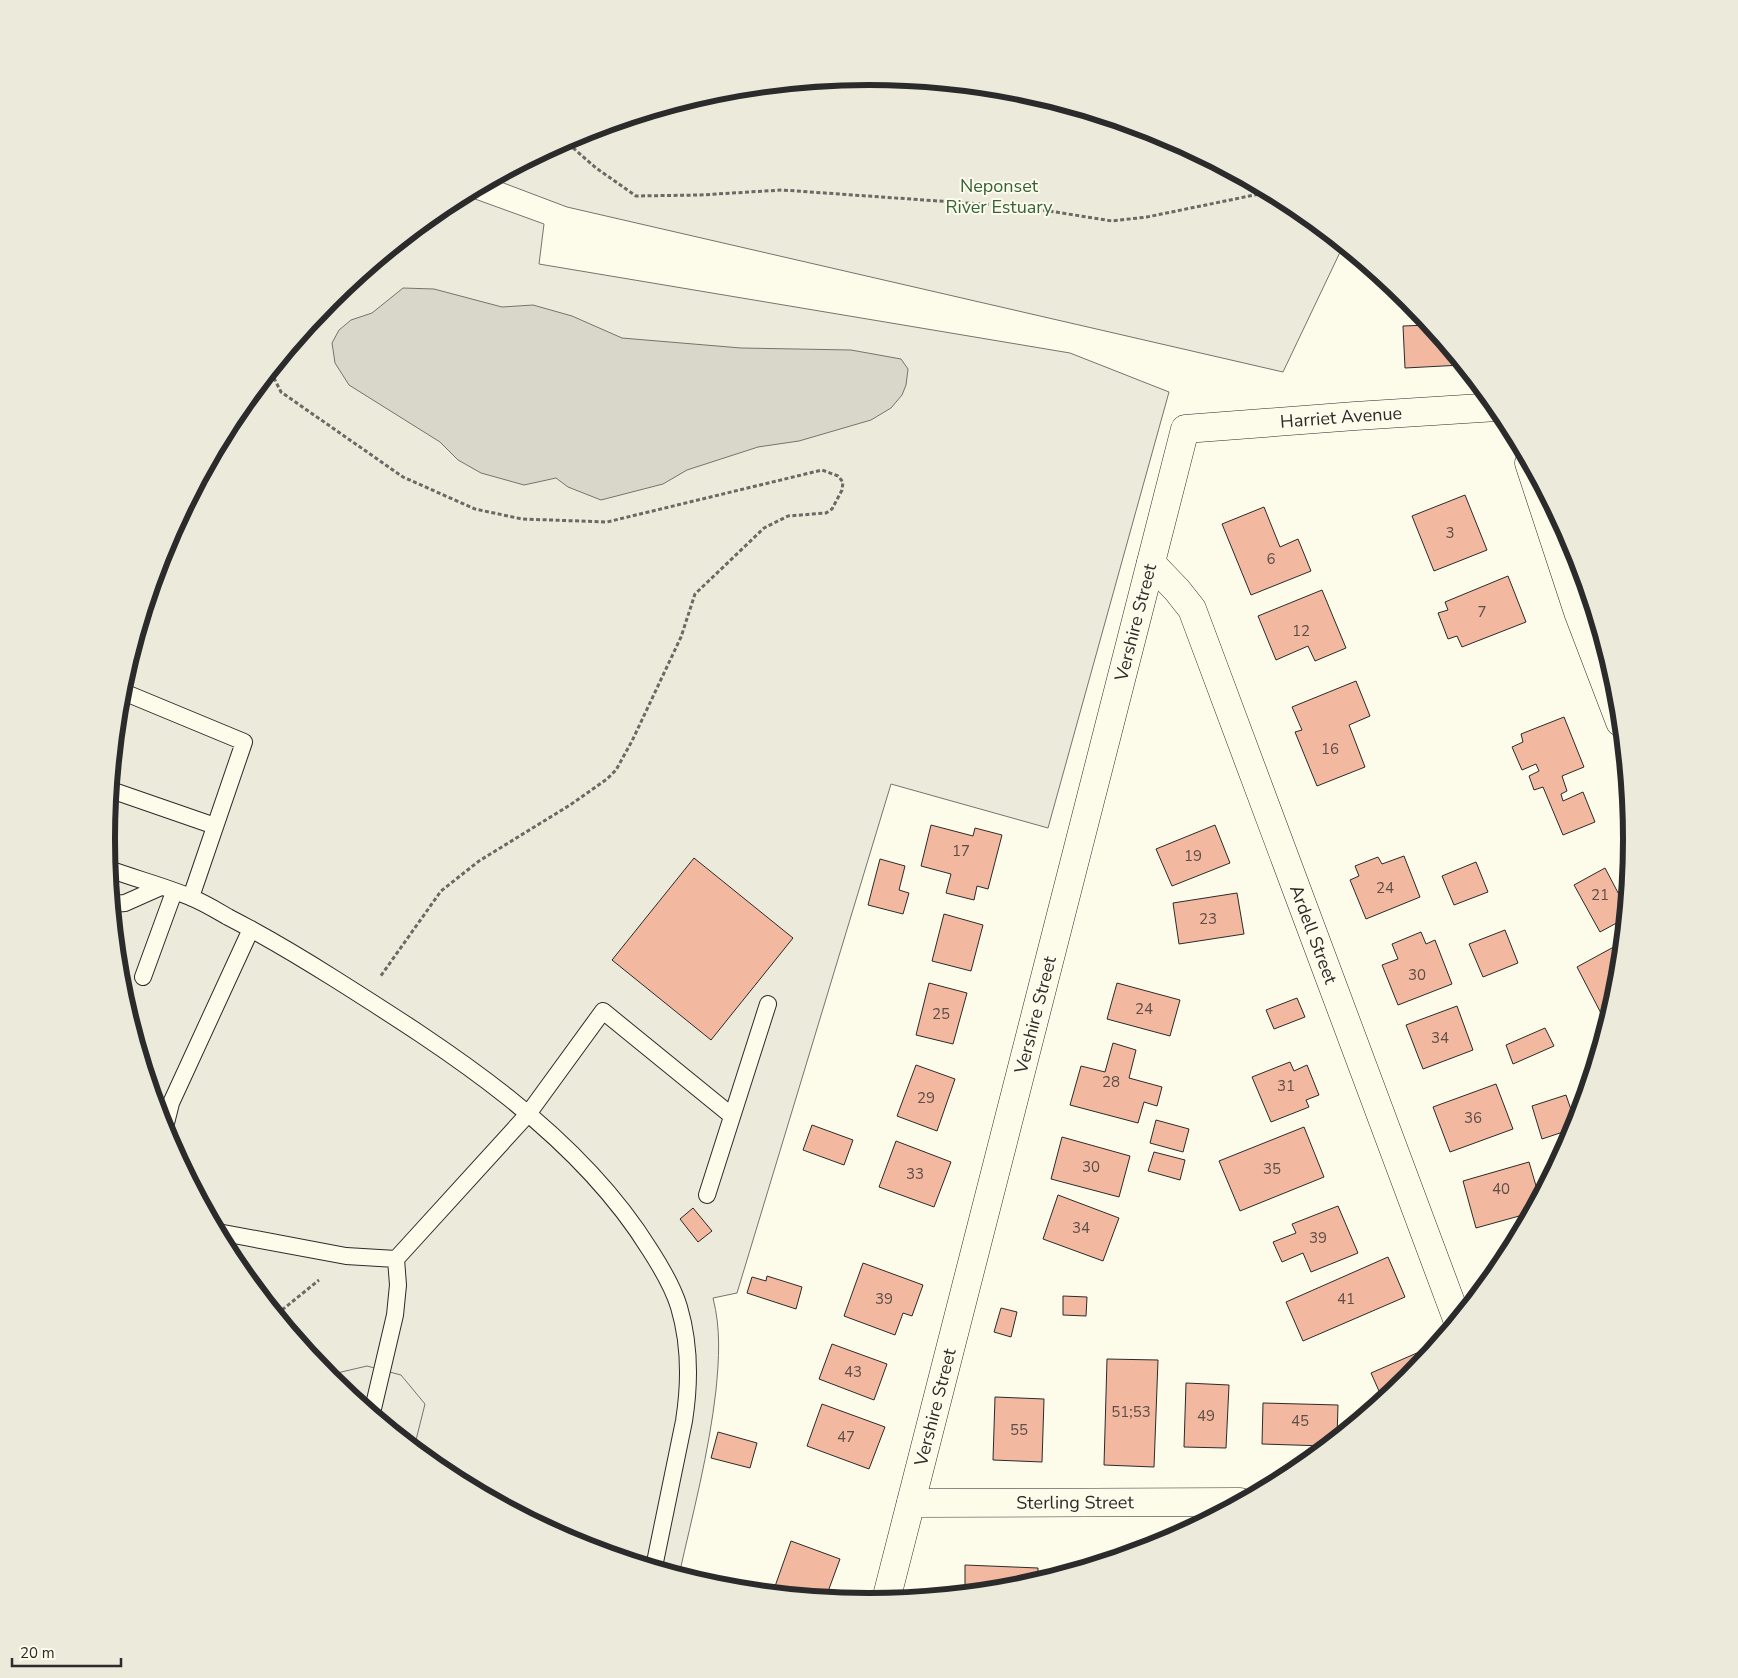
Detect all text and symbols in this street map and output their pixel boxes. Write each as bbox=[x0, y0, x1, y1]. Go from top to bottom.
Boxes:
park label: Neponset River Estuary bbox=[945, 174, 1053, 219]
street label: Harriet Avenue bbox=[1279, 401, 1403, 434]
house number: 3 bbox=[1445, 523, 1455, 543]
house number: 6 bbox=[1266, 549, 1276, 569]
street label: Vershire Street bbox=[1109, 561, 1162, 684]
house number: 7 bbox=[1477, 602, 1487, 622]
house number: 12 bbox=[1292, 621, 1310, 641]
house number: 16 bbox=[1321, 739, 1339, 759]
house number: 17 bbox=[952, 841, 970, 861]
house number: 19 bbox=[1184, 846, 1202, 866]
house number: 24 bbox=[1376, 878, 1394, 898]
street label: Ardell Street bbox=[1284, 881, 1343, 988]
house number: 21 bbox=[1591, 885, 1609, 905]
house number: 23 bbox=[1199, 909, 1217, 929]
street label: Vershire Street bbox=[1009, 953, 1062, 1077]
house number: 30 bbox=[1408, 965, 1426, 985]
house number: 24 bbox=[1135, 999, 1153, 1019]
house number: 25 bbox=[932, 1004, 950, 1024]
house number: 34 bbox=[1431, 1028, 1449, 1048]
house number: 28 bbox=[1102, 1072, 1120, 1092]
house number: 31 bbox=[1277, 1076, 1295, 1096]
house number: 29 bbox=[917, 1088, 935, 1108]
house number: 36 bbox=[1464, 1108, 1482, 1128]
house number: 30 bbox=[1082, 1157, 1100, 1177]
house number: 35 bbox=[1263, 1159, 1281, 1179]
house number: 33 bbox=[906, 1164, 924, 1184]
house number: 40 bbox=[1492, 1179, 1510, 1199]
house number: 34 bbox=[1072, 1218, 1090, 1238]
house number: 39 bbox=[1309, 1228, 1327, 1248]
house number: 39 bbox=[875, 1289, 893, 1309]
house number: 41 bbox=[1337, 1289, 1355, 1309]
street label: Vershire Street bbox=[908, 1345, 962, 1469]
house number: 43 bbox=[844, 1362, 862, 1382]
house number: 51;53 bbox=[1111, 1402, 1151, 1422]
house number: 49 bbox=[1197, 1406, 1215, 1426]
house number: 45 bbox=[1291, 1411, 1309, 1431]
house number: 55 bbox=[1010, 1420, 1028, 1440]
house number: 47 bbox=[837, 1427, 855, 1447]
street label: Sterling Street bbox=[1016, 1490, 1134, 1515]
scale bar bbox=[12, 1636, 121, 1668]
text: 20 m bbox=[20, 1643, 55, 1663]

